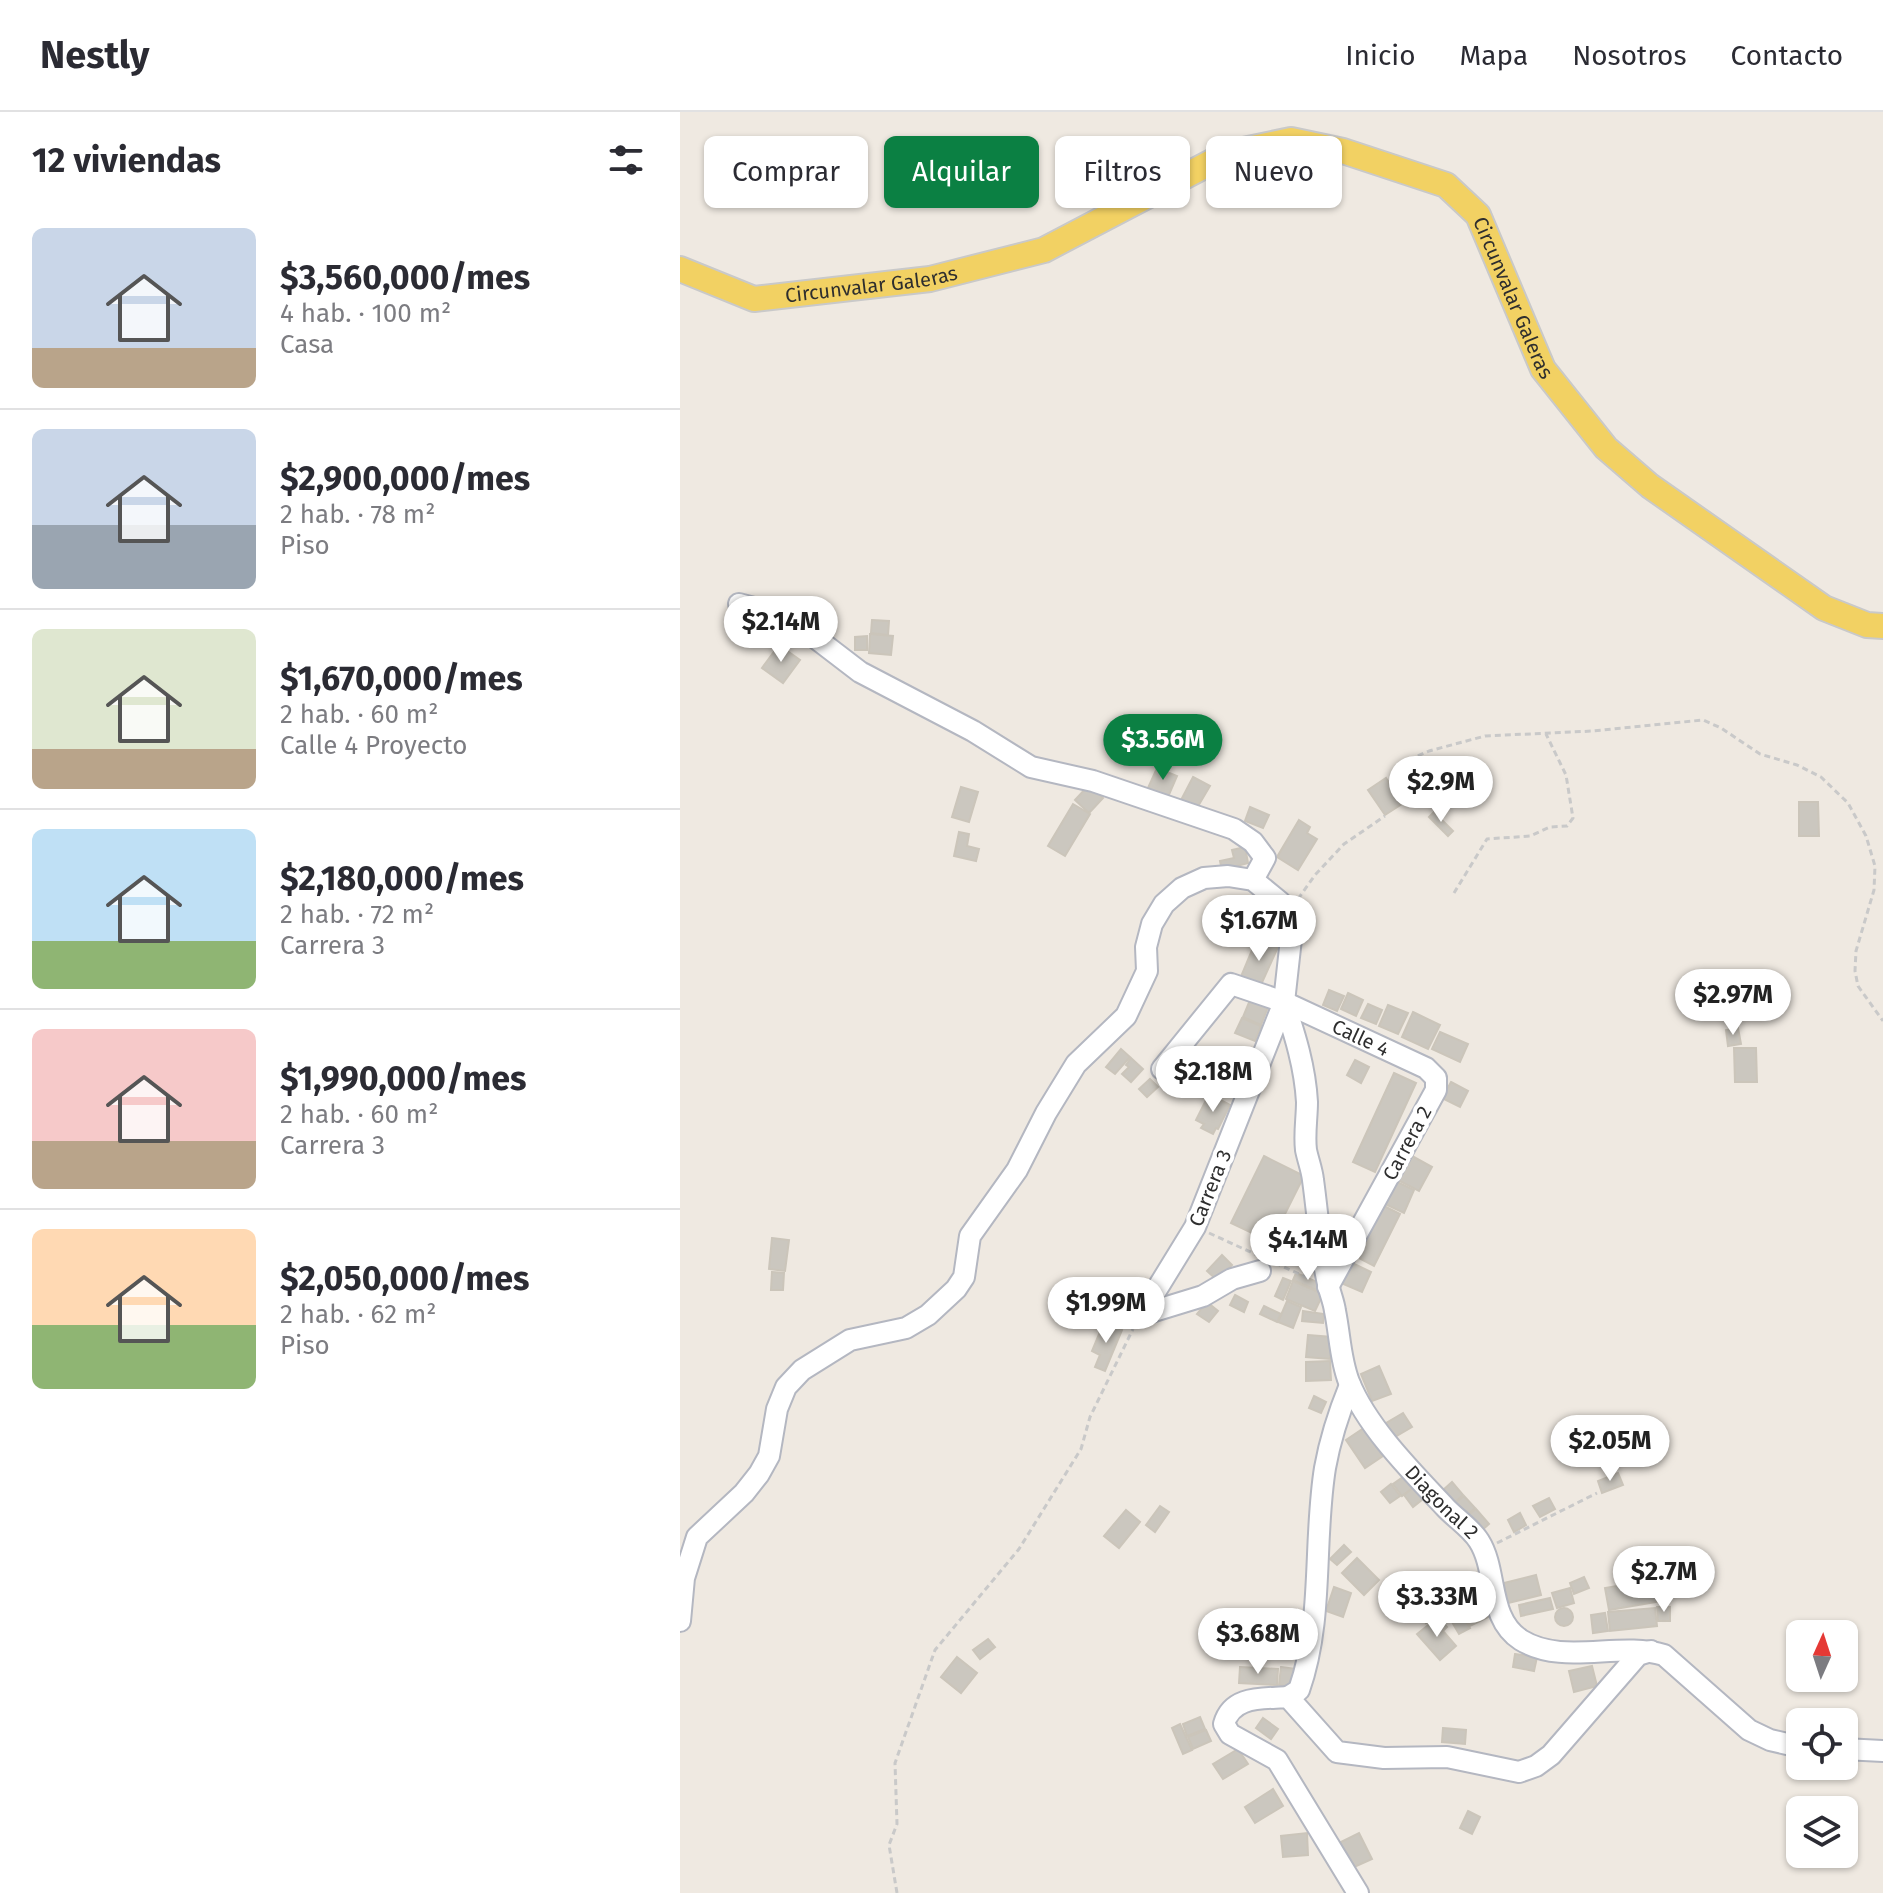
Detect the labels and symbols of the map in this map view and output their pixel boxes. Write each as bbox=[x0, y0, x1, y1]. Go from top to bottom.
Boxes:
street label: Circunvalar Galeras bbox=[1468, 213, 1558, 384]
street label: Circunvalar Galeras bbox=[784, 261, 960, 307]
pin: $2.14M bbox=[716, 596, 846, 664]
pin: $3.56M bbox=[1098, 714, 1228, 782]
pin: $2.9M bbox=[1385, 756, 1497, 824]
pin: $1.67M bbox=[1194, 895, 1324, 963]
pin: $2.97M bbox=[1668, 969, 1798, 1037]
street label: Calle 4 bbox=[1328, 1014, 1393, 1061]
pin: $2.18M bbox=[1148, 1046, 1278, 1114]
street label: Carrera 2 bbox=[1377, 1102, 1437, 1184]
street label: Carrera 3 bbox=[1184, 1146, 1236, 1230]
pin: $4.14M bbox=[1243, 1214, 1373, 1282]
pin: $1.99M bbox=[1041, 1277, 1171, 1345]
pin: $2.05M bbox=[1545, 1415, 1675, 1483]
street label: Diagonal 2 bbox=[1400, 1460, 1484, 1544]
pin: $2.7M bbox=[1608, 1546, 1720, 1614]
pin: $3.33M bbox=[1372, 1571, 1502, 1639]
pin: $3.68M bbox=[1193, 1608, 1323, 1676]
north arrow bbox=[1786, 1620, 1858, 1692]

